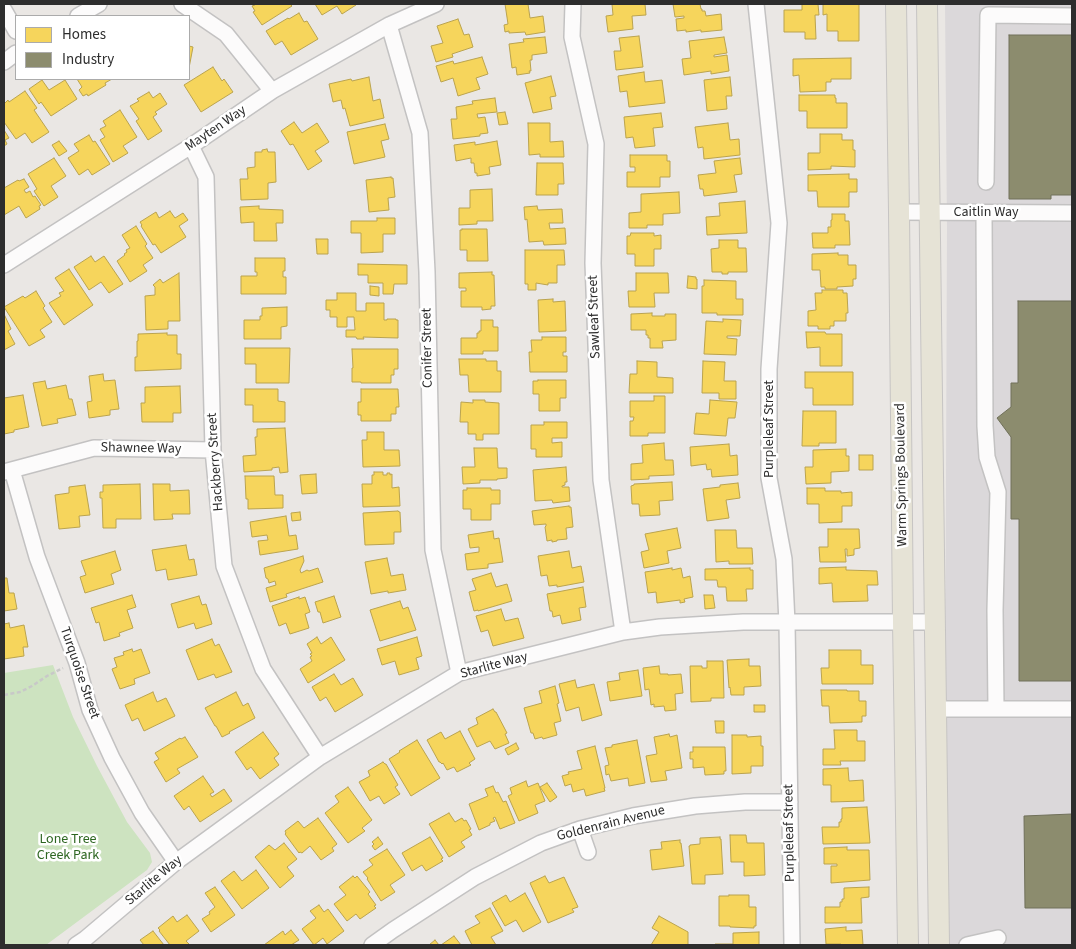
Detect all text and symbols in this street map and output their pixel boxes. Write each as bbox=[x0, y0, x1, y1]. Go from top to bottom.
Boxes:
legend bbox=[15, 15, 190, 80]
text: Homes bbox=[62, 24, 106, 45]
text: Industry bbox=[62, 49, 114, 70]
street label: Mayten Way bbox=[182, 102, 250, 156]
street label: Caitlin Way bbox=[953, 205, 1019, 221]
street label: Sawleaf Street bbox=[585, 275, 605, 359]
street label: Conifer Street bbox=[419, 308, 437, 388]
street label: Purpleleaf Street bbox=[762, 380, 778, 478]
street label: Warm Springs Boulevard bbox=[892, 403, 912, 547]
street label: Hackberry Street bbox=[204, 412, 228, 512]
street label: Shawnee Way bbox=[100, 440, 182, 458]
street label: Turquoise Street bbox=[55, 625, 103, 721]
street label: Starlite Way bbox=[458, 649, 530, 683]
street label: Purpleleaf Street bbox=[781, 784, 799, 882]
street label: Goldenrain Avenue bbox=[555, 802, 667, 846]
park label: Lone Tree Creek Park bbox=[37, 832, 99, 864]
street label: Starlite Way bbox=[122, 852, 186, 910]

